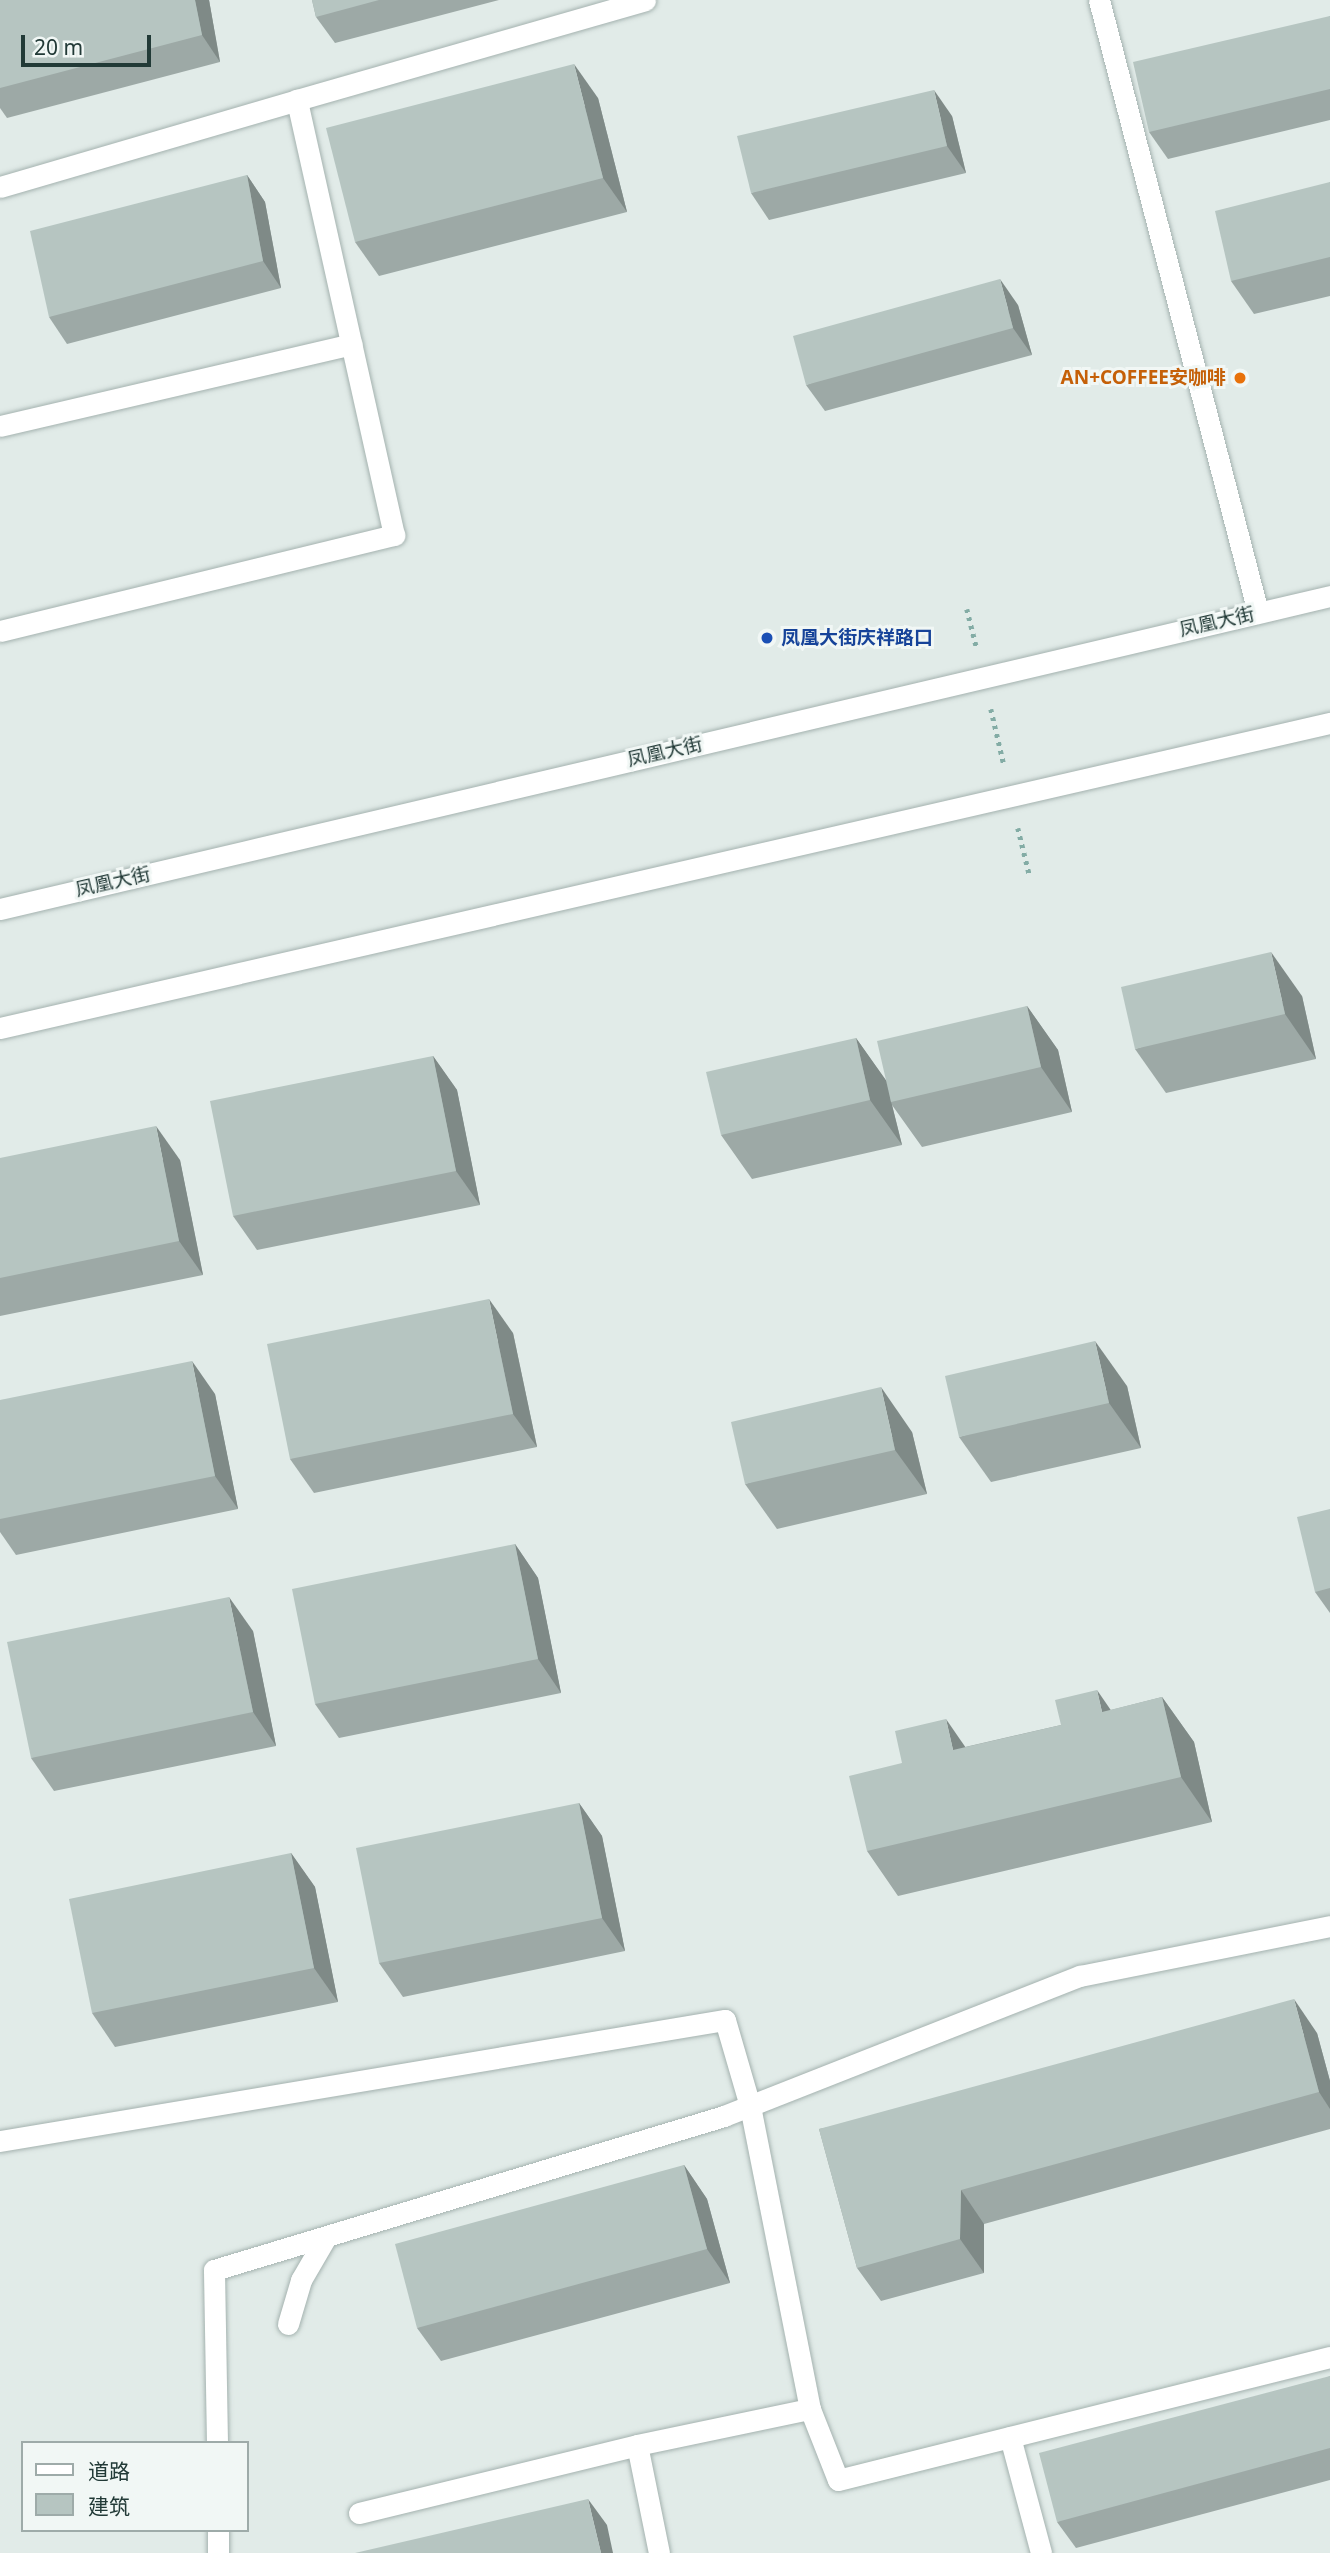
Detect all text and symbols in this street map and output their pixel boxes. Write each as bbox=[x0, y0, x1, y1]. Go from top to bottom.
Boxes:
scale bar bbox=[24, 21, 154, 65]
text: 20 m bbox=[34, 33, 83, 61]
place label: AN+COFFEE安咖啡 bbox=[1061, 367, 1226, 389]
marker: AN+COFFEE安咖啡 bbox=[1232, 370, 1248, 386]
street label: 凤凰大街 bbox=[1177, 602, 1257, 642]
place label: 凤凰大街庆祥路口 bbox=[781, 627, 933, 649]
marker: 凤凰大街庆祥路口 bbox=[759, 630, 775, 646]
street label: 凤凰大街 bbox=[625, 732, 705, 772]
street label: 凤凰大街 bbox=[73, 862, 153, 902]
legend bbox=[21, 2441, 248, 2532]
text: 道路 bbox=[88, 2457, 130, 2485]
text: 建筑 bbox=[88, 2492, 130, 2520]

